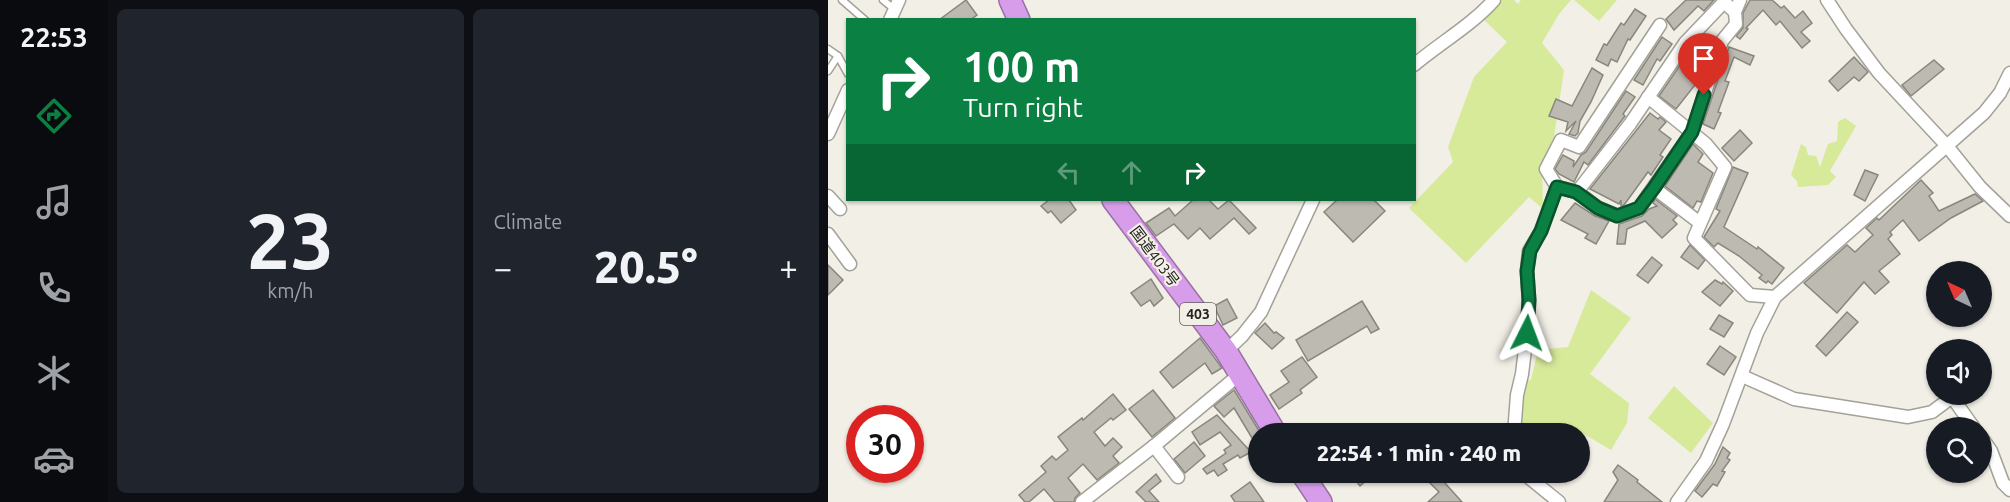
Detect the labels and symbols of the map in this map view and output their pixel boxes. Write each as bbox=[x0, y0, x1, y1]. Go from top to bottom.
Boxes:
pin bbox=[1678, 33, 1729, 95]
street label: 国道403号 bbox=[1127, 223, 1183, 289]
north arrow bbox=[1926, 261, 1992, 327]
position arrow bbox=[1495, 301, 1559, 365]
road number: 403 bbox=[1180, 303, 1216, 325]
speed limit sign: 30 bbox=[846, 405, 924, 483]

